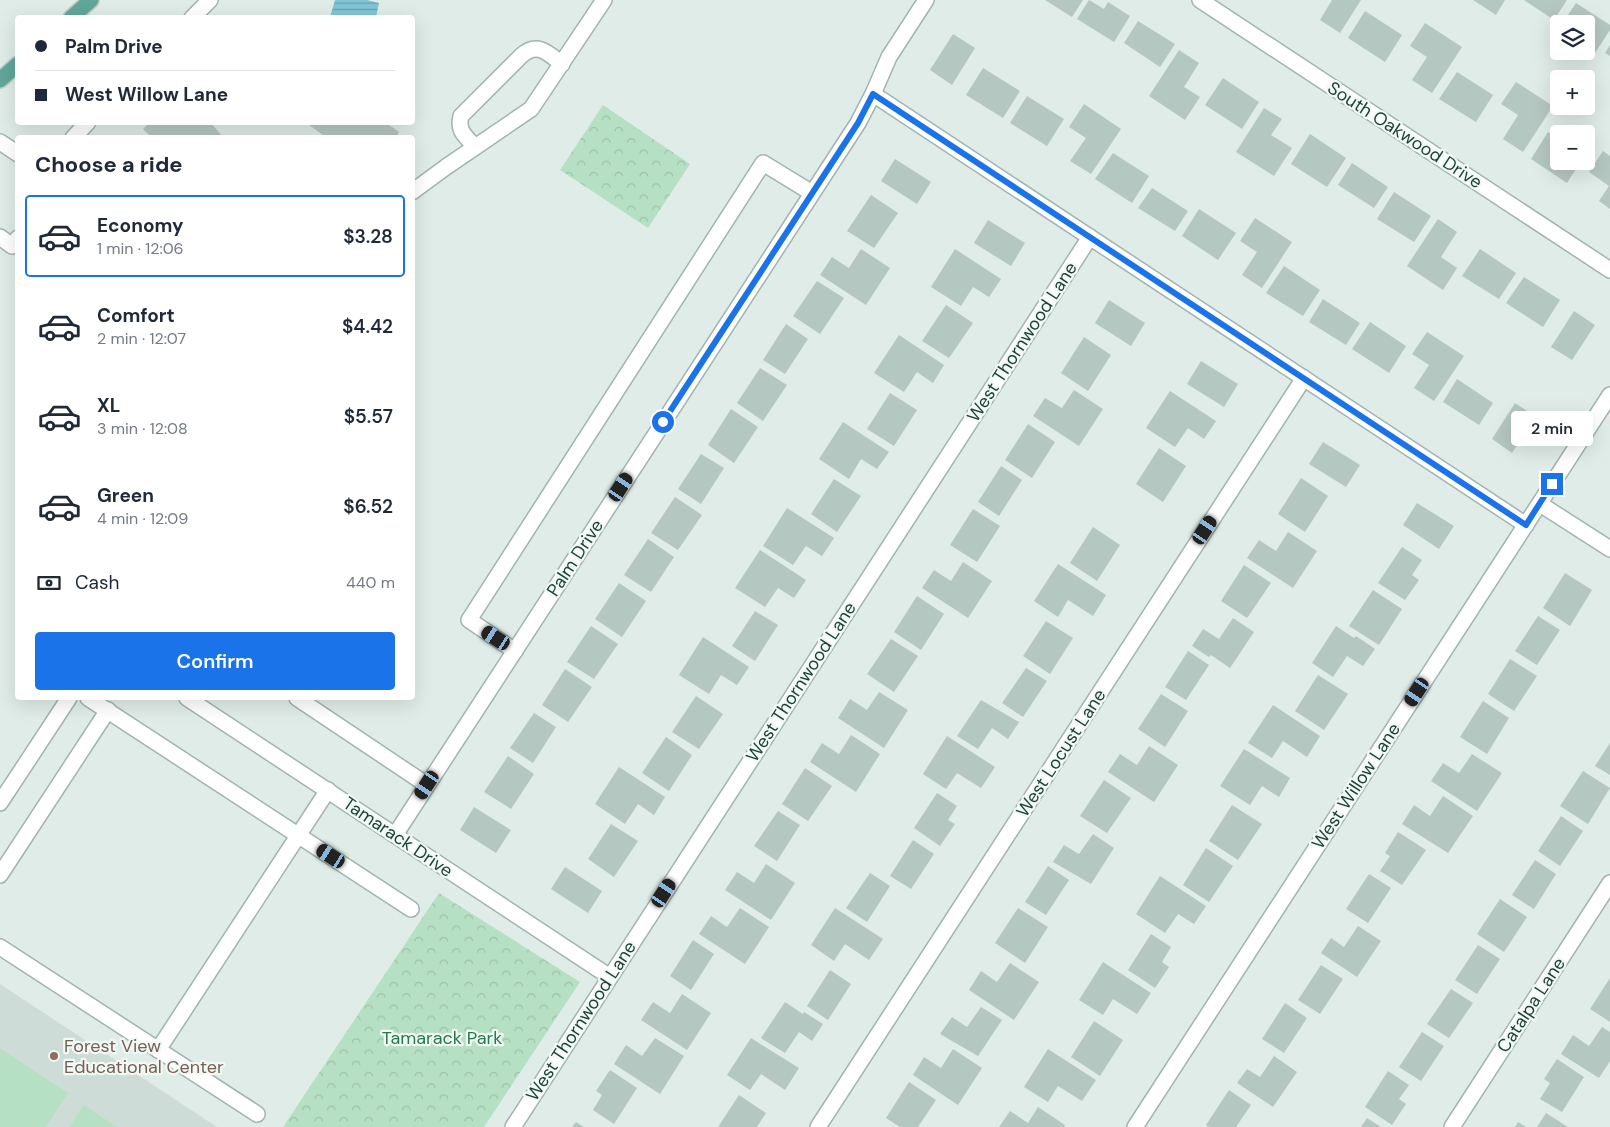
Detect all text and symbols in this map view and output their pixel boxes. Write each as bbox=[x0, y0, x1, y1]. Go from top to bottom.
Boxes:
map controls bbox=[1550, 15, 1595, 170]
button: layers bbox=[1550, 15, 1595, 60]
text: Palm Drive bbox=[65, 34, 163, 59]
button: + bbox=[1550, 70, 1595, 115]
street label: South Oakwood Drive bbox=[1323, 76, 1487, 194]
text: West Willow Lane bbox=[65, 82, 228, 107]
button: − bbox=[1550, 125, 1595, 170]
text: Choose a ride bbox=[35, 150, 183, 179]
text: Economy bbox=[97, 213, 184, 238]
icon: car bbox=[37, 214, 82, 259]
text: $3.28 bbox=[343, 224, 393, 249]
text: 1 min · 12:06 bbox=[97, 238, 184, 259]
street label: West Thornwood Lane bbox=[961, 257, 1083, 427]
text: Comfort bbox=[97, 303, 175, 328]
icon: car bbox=[37, 304, 82, 349]
text: $4.42 bbox=[342, 314, 393, 339]
text: 2 min · 12:07 bbox=[97, 328, 186, 349]
text: XL bbox=[97, 393, 120, 418]
icon: car bbox=[37, 394, 82, 439]
text: $5.57 bbox=[344, 404, 393, 429]
route start bbox=[652, 411, 674, 433]
callout: 2 min bbox=[1511, 412, 1593, 446]
text: 3 min · 12:08 bbox=[97, 418, 188, 439]
text: 2 min bbox=[1531, 418, 1573, 439]
car bbox=[606, 470, 635, 504]
route end bbox=[1541, 473, 1563, 495]
text: Green bbox=[97, 483, 154, 508]
icon: car bbox=[37, 484, 82, 529]
text: $6.52 bbox=[343, 494, 393, 519]
text: 4 min · 12:09 bbox=[97, 508, 188, 529]
car bbox=[1190, 513, 1219, 547]
street label: Palm Drive bbox=[541, 515, 609, 601]
icon: cash bbox=[35, 569, 63, 597]
text: Cash bbox=[75, 570, 119, 595]
text: 440 m bbox=[346, 572, 395, 593]
street label: West Thornwood Lane bbox=[740, 597, 862, 767]
car bbox=[479, 624, 512, 652]
button: Confirm bbox=[35, 632, 395, 690]
car bbox=[1402, 675, 1431, 709]
street label: West Locust Lane bbox=[1011, 684, 1111, 822]
street label: West Willow Lane bbox=[1306, 718, 1406, 854]
car bbox=[412, 768, 441, 802]
street label: Tamarack Drive bbox=[338, 791, 458, 883]
car bbox=[314, 842, 347, 870]
car bbox=[649, 876, 678, 910]
street label: West Thornwood Lane bbox=[520, 936, 642, 1106]
street label: Catalpa Lane bbox=[1491, 953, 1571, 1057]
park label: Tamarack Park bbox=[382, 1026, 502, 1050]
place label: Forest View Educational Center bbox=[64, 1034, 224, 1079]
marker: Forest View Educational Center bbox=[48, 1050, 60, 1062]

